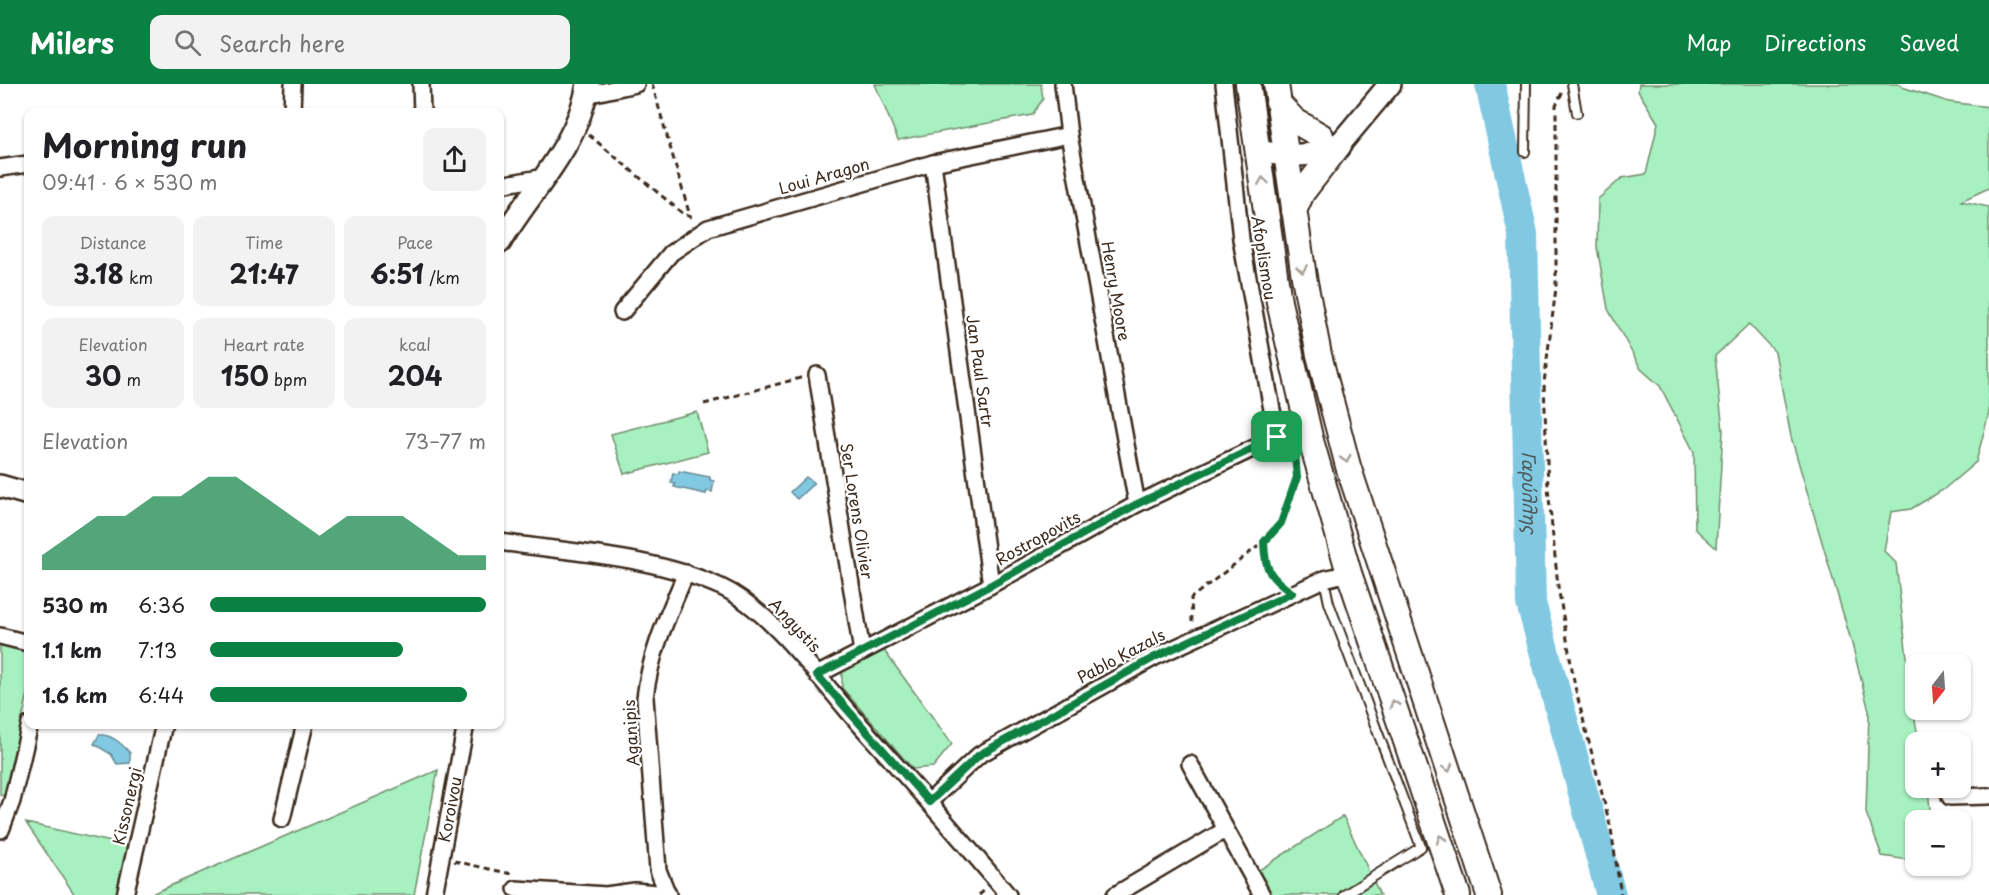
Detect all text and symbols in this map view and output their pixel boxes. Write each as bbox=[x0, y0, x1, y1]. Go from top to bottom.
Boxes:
search box bbox=[150, 15, 570, 69]
text: Milers bbox=[30, 21, 114, 64]
icon: search bbox=[171, 26, 204, 59]
text: Search here bbox=[219, 26, 345, 59]
text: Map bbox=[1686, 26, 1731, 58]
text: Directions bbox=[1764, 26, 1866, 58]
text: Saved bbox=[1899, 26, 1959, 58]
text: Morning run bbox=[42, 119, 247, 169]
button: share bbox=[423, 128, 486, 191]
street label: Loui Aragon bbox=[775, 151, 872, 199]
text: 09:41 · 6 × 530 m bbox=[42, 167, 218, 197]
one-way arrow bbox=[1257, 177, 1269, 186]
street label: Afoplismou bbox=[1246, 214, 1284, 302]
text: Distance bbox=[79, 230, 147, 254]
text: Time bbox=[245, 230, 283, 254]
text: Pace bbox=[397, 230, 433, 254]
street label: Henry Moore bbox=[1096, 239, 1138, 343]
text: 3.18 bbox=[73, 254, 124, 293]
text: 21:47 bbox=[229, 254, 299, 293]
text: 6:51 bbox=[370, 254, 424, 293]
one-way arrow bbox=[1296, 264, 1308, 273]
text: km bbox=[124, 265, 153, 289]
text: /km bbox=[424, 265, 460, 289]
street label: Jan Paul Sartr bbox=[961, 313, 1001, 429]
text: Elevation bbox=[78, 332, 148, 356]
text: Heart rate bbox=[224, 332, 304, 356]
text: kcal bbox=[399, 332, 431, 356]
text: 30 bbox=[85, 356, 121, 395]
text: 150 bbox=[221, 356, 269, 395]
text: 204 bbox=[388, 356, 442, 395]
text: m bbox=[121, 367, 141, 391]
text: bpm bbox=[269, 367, 307, 391]
pin bbox=[1251, 411, 1302, 462]
icon: arrive bbox=[1260, 420, 1293, 453]
text: Elevation bbox=[42, 426, 128, 456]
text: 73–77 m bbox=[405, 426, 486, 456]
street label: Ser Lorens Olivier bbox=[835, 441, 881, 581]
water label: Γαρύλλης bbox=[1516, 451, 1545, 535]
one-way arrow bbox=[1339, 453, 1351, 464]
street label: Rostropovits bbox=[991, 504, 1084, 570]
text: 530 m bbox=[42, 590, 108, 620]
text: 6:36 bbox=[138, 590, 185, 620]
street label: Angystis bbox=[764, 592, 827, 657]
street label: Pablo Kazals bbox=[1072, 622, 1169, 688]
text: 1.1 km bbox=[42, 635, 102, 665]
text: 7:13 bbox=[138, 635, 177, 665]
north arrow bbox=[1905, 654, 1971, 720]
map controls bbox=[1905, 654, 1971, 876]
text: 1.6 km bbox=[42, 680, 107, 710]
text: 6:44 bbox=[138, 680, 184, 710]
street label: Aganipis bbox=[616, 699, 644, 767]
one-way arrow bbox=[1389, 699, 1402, 710]
button: + bbox=[1905, 732, 1971, 798]
one-way arrow bbox=[1441, 762, 1453, 773]
street label: Kissonergi bbox=[105, 765, 147, 847]
street label: Koroivou bbox=[431, 774, 467, 844]
button: − bbox=[1905, 810, 1971, 876]
one-way arrow bbox=[1435, 834, 1448, 845]

